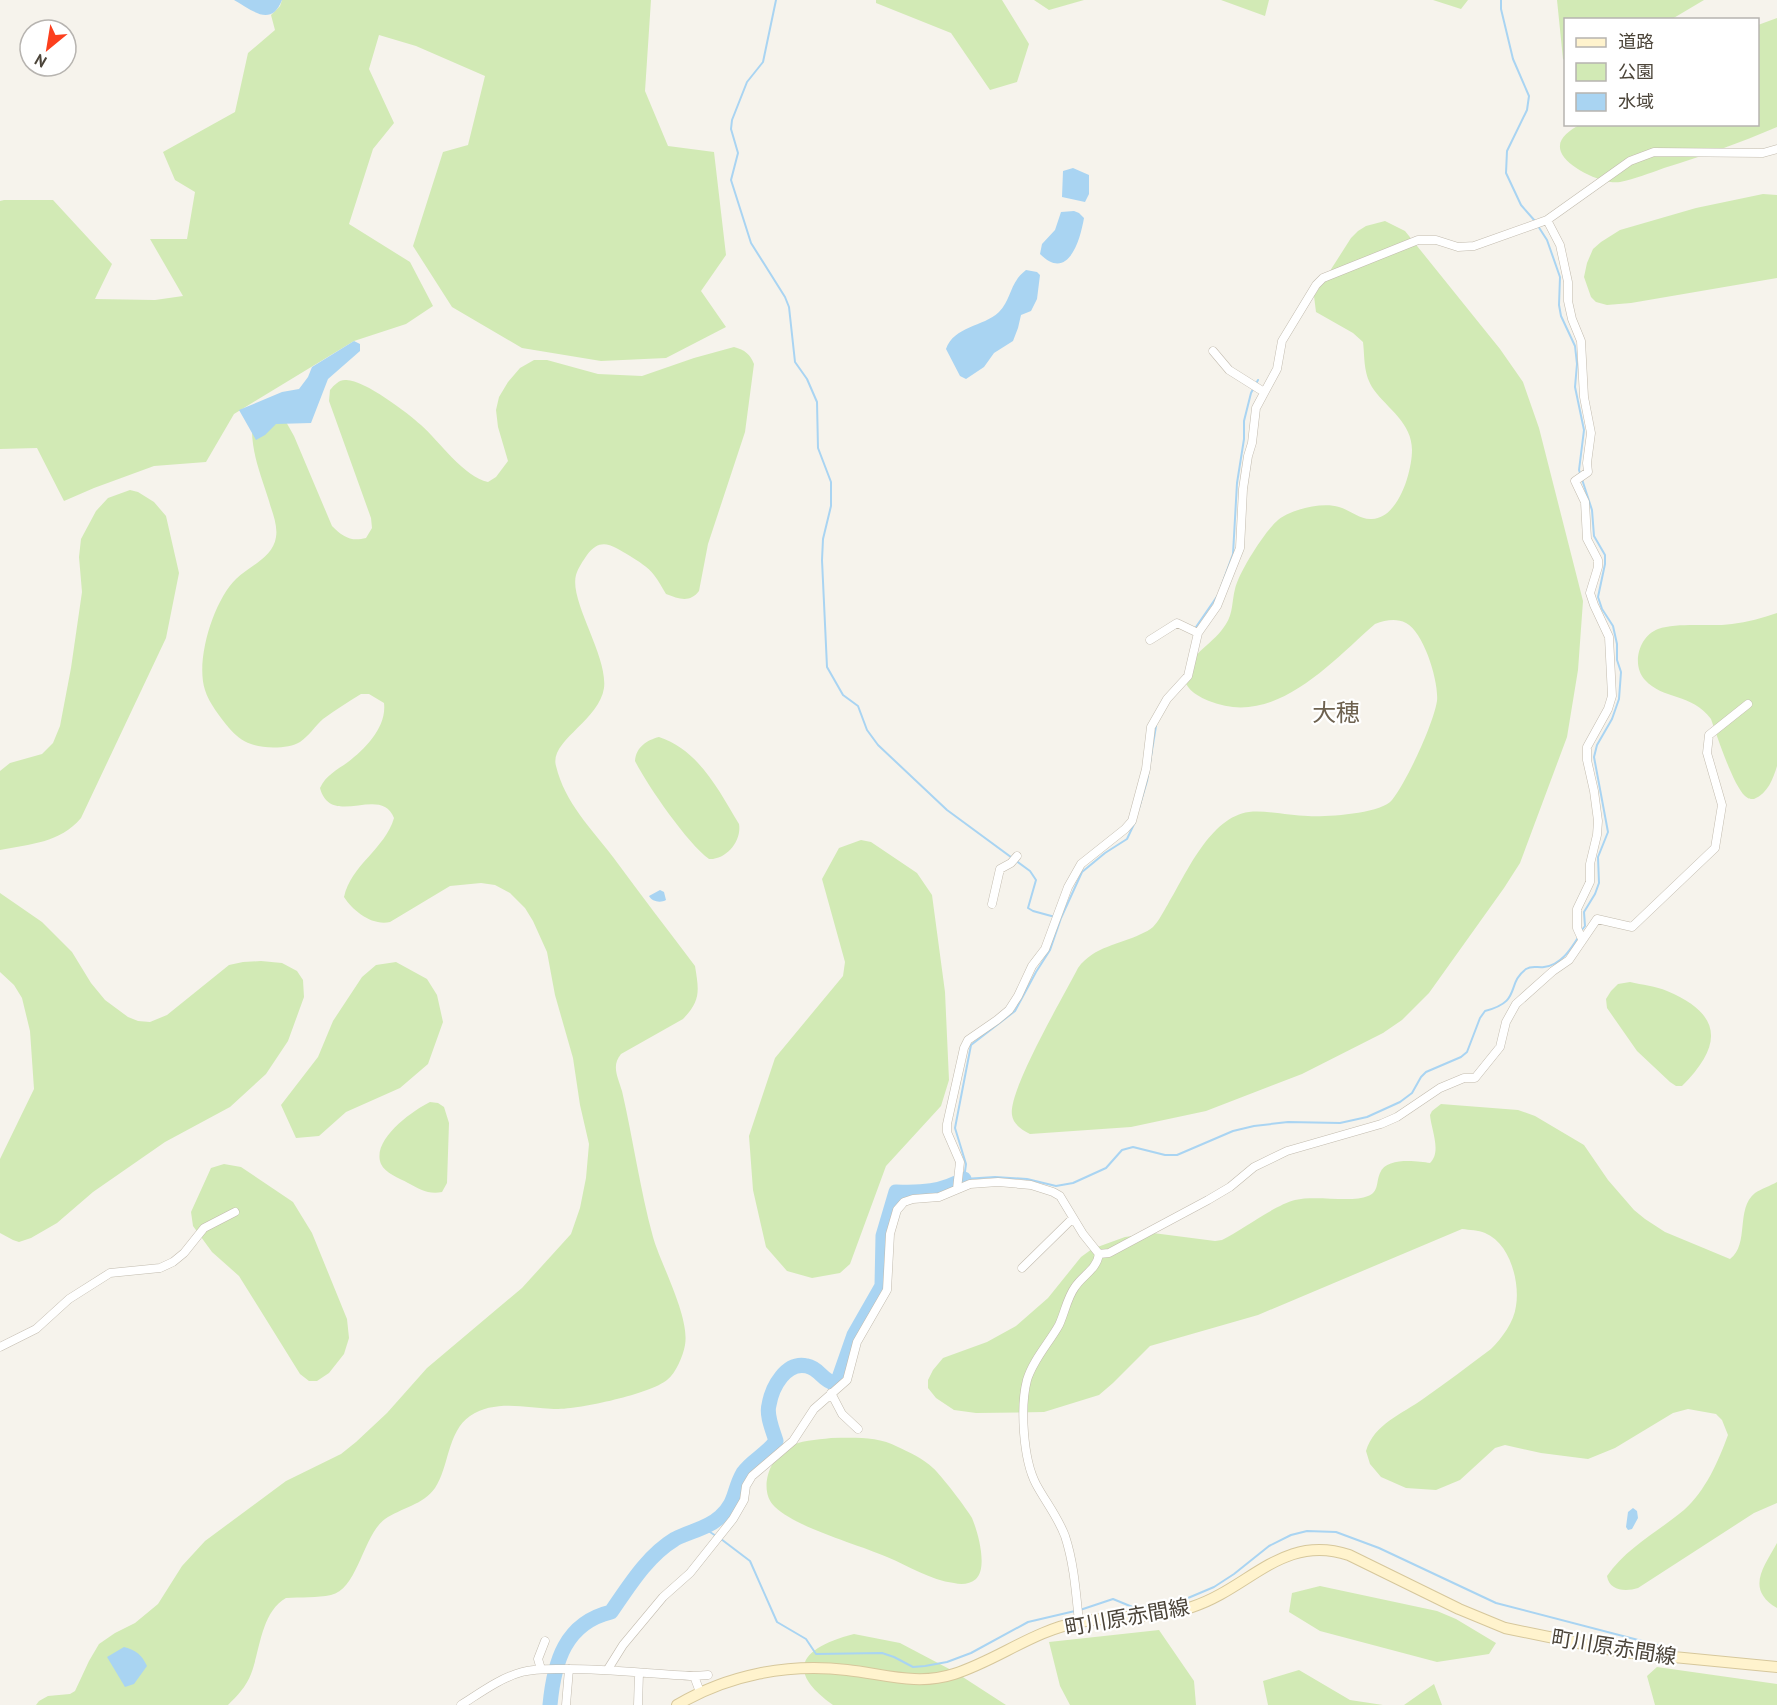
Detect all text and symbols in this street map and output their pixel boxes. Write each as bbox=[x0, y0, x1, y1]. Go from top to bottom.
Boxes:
north arrow bbox=[18, 18, 78, 78]
legend bbox=[1564, 18, 1759, 126]
text: 道路 bbox=[1618, 30, 1654, 53]
text: N bbox=[31, 50, 50, 72]
text: 公園 bbox=[1618, 60, 1654, 83]
text: 水域 bbox=[1618, 90, 1654, 113]
district label: 大穂 bbox=[1312, 697, 1360, 728]
street label: 町川原赤間線 bbox=[1063, 1593, 1191, 1641]
street label: 町川原赤間線 bbox=[1550, 1624, 1678, 1670]

